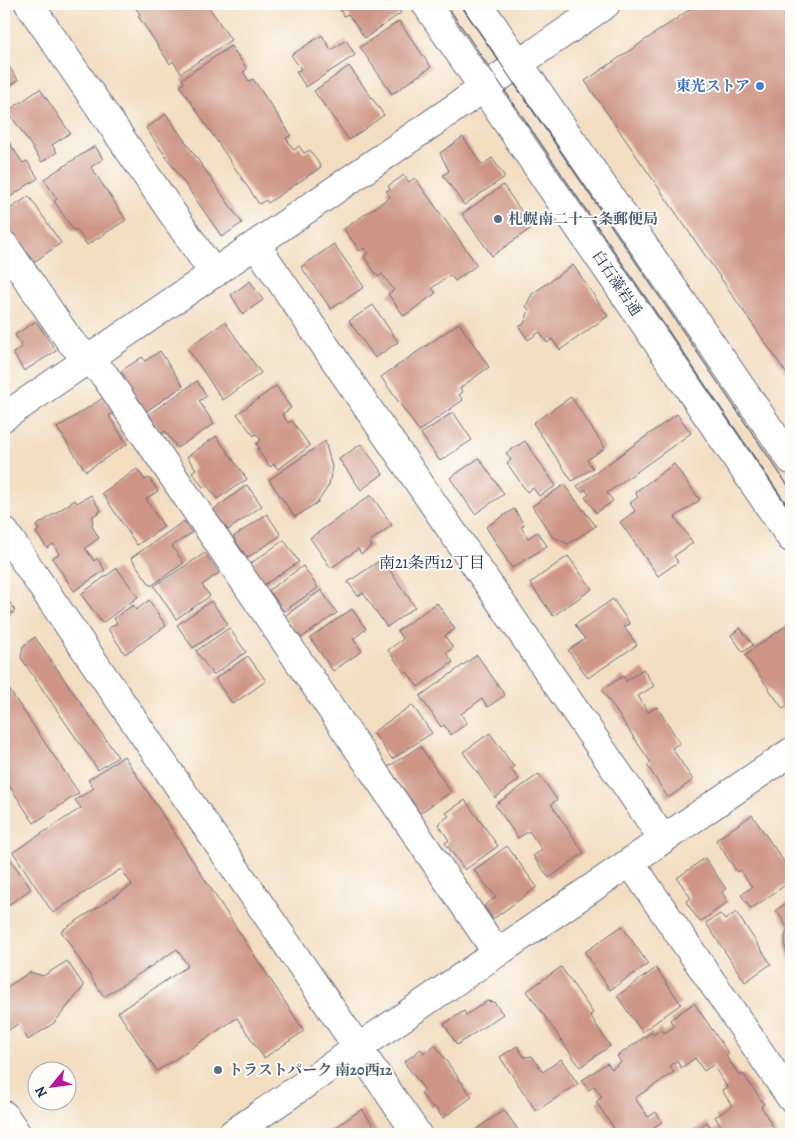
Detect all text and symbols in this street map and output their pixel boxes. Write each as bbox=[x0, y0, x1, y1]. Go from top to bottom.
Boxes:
place label: 東光ストア bbox=[675, 76, 750, 96]
marker: 東光ストア bbox=[754, 80, 766, 92]
place label: 札幌南二十一条郵便局 bbox=[508, 209, 658, 229]
marker: 札幌南二十一条郵便局 bbox=[492, 213, 504, 225]
street label: 白石藻岩通 bbox=[588, 246, 646, 320]
district label: 南21条西12丁目 bbox=[379, 552, 485, 574]
north arrow bbox=[28, 1060, 78, 1110]
place label: トラストパーク 南20西12 bbox=[228, 1060, 393, 1080]
marker: トラストパーク 南20西12 bbox=[212, 1064, 224, 1076]
text: N bbox=[30, 1083, 52, 1101]

